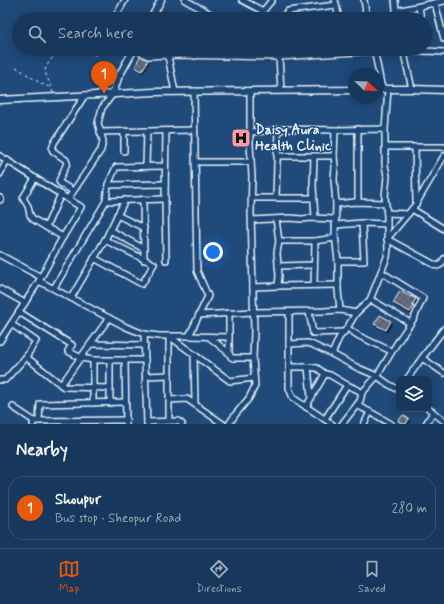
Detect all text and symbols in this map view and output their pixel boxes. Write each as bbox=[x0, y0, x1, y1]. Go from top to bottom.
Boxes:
search box bbox=[12, 12, 432, 56]
icon: search bbox=[26, 23, 48, 45]
text: Search here bbox=[58, 24, 134, 44]
pin: 1 bbox=[91, 61, 117, 94]
north arrow bbox=[348, 68, 384, 104]
place label: Daisy Aura Health Clinic bbox=[255, 121, 332, 155]
hospital icon: Daisy Aura Health Clinic bbox=[230, 127, 252, 149]
your location bbox=[203, 242, 223, 262]
map controls bbox=[396, 376, 432, 412]
button: layers bbox=[396, 376, 432, 412]
text: Nearby bbox=[16, 439, 68, 461]
text: Shoupur bbox=[55, 490, 101, 510]
text: 1 bbox=[27, 500, 33, 517]
text: 280 m bbox=[392, 500, 427, 517]
text: Bus stop · Sheopur Road bbox=[55, 510, 181, 527]
tab: Map bbox=[58, 558, 80, 596]
tab: Directions bbox=[196, 558, 242, 596]
tab: Saved bbox=[358, 558, 386, 596]

